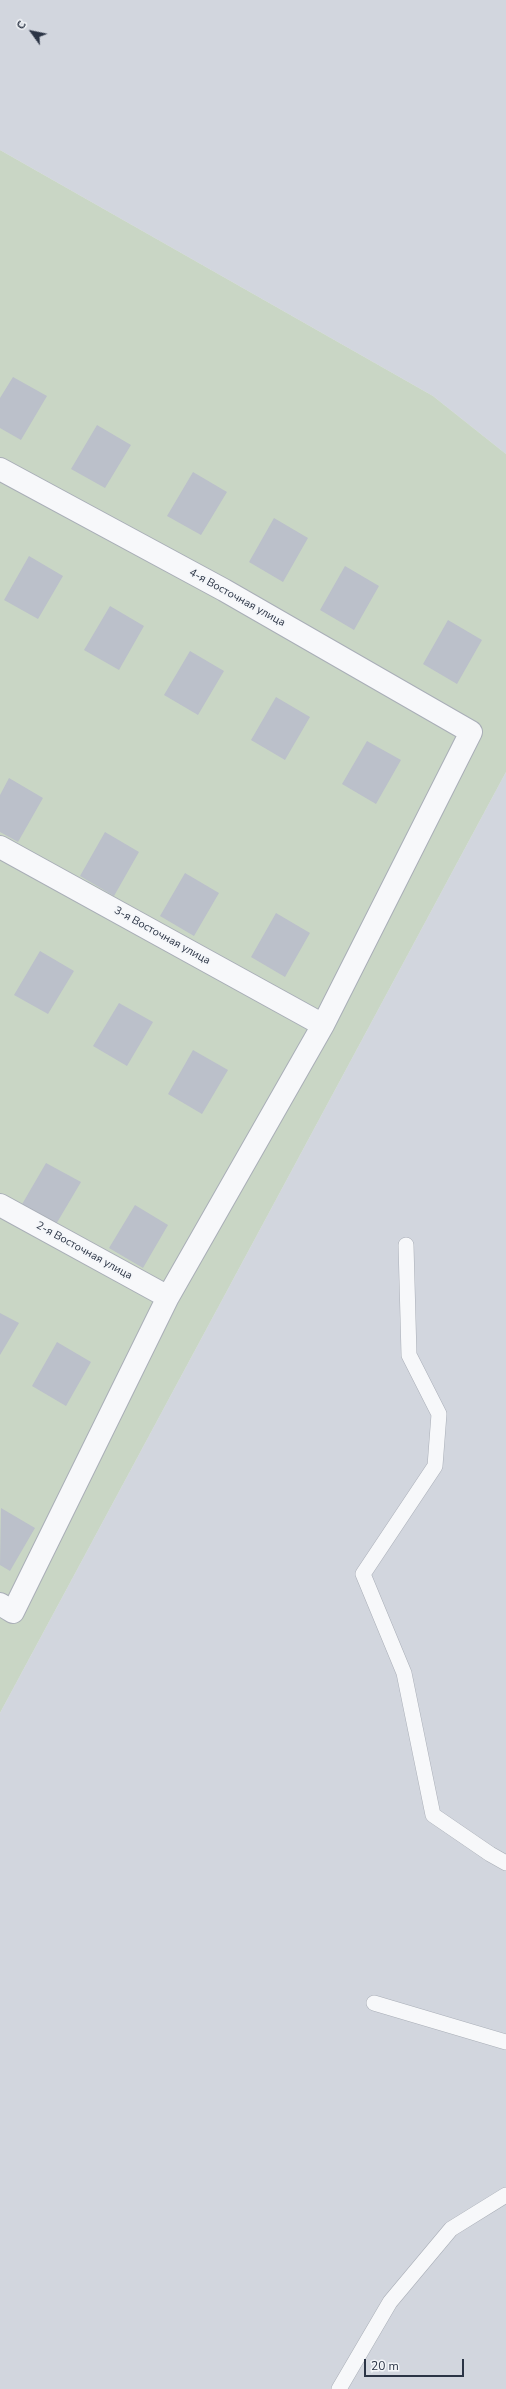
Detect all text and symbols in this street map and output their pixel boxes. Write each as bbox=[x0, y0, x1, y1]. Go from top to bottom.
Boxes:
north arrow bbox=[12, 12, 52, 52]
text: С bbox=[13, 18, 30, 32]
street label: 4-я Восточная улица bbox=[187, 566, 287, 630]
street label: 3-я Восточная улица bbox=[112, 904, 212, 968]
street label: 2-я Восточная улица bbox=[34, 1219, 134, 1283]
scale bar bbox=[366, 2351, 466, 2377]
text: 20 m bbox=[371, 2358, 399, 2374]

